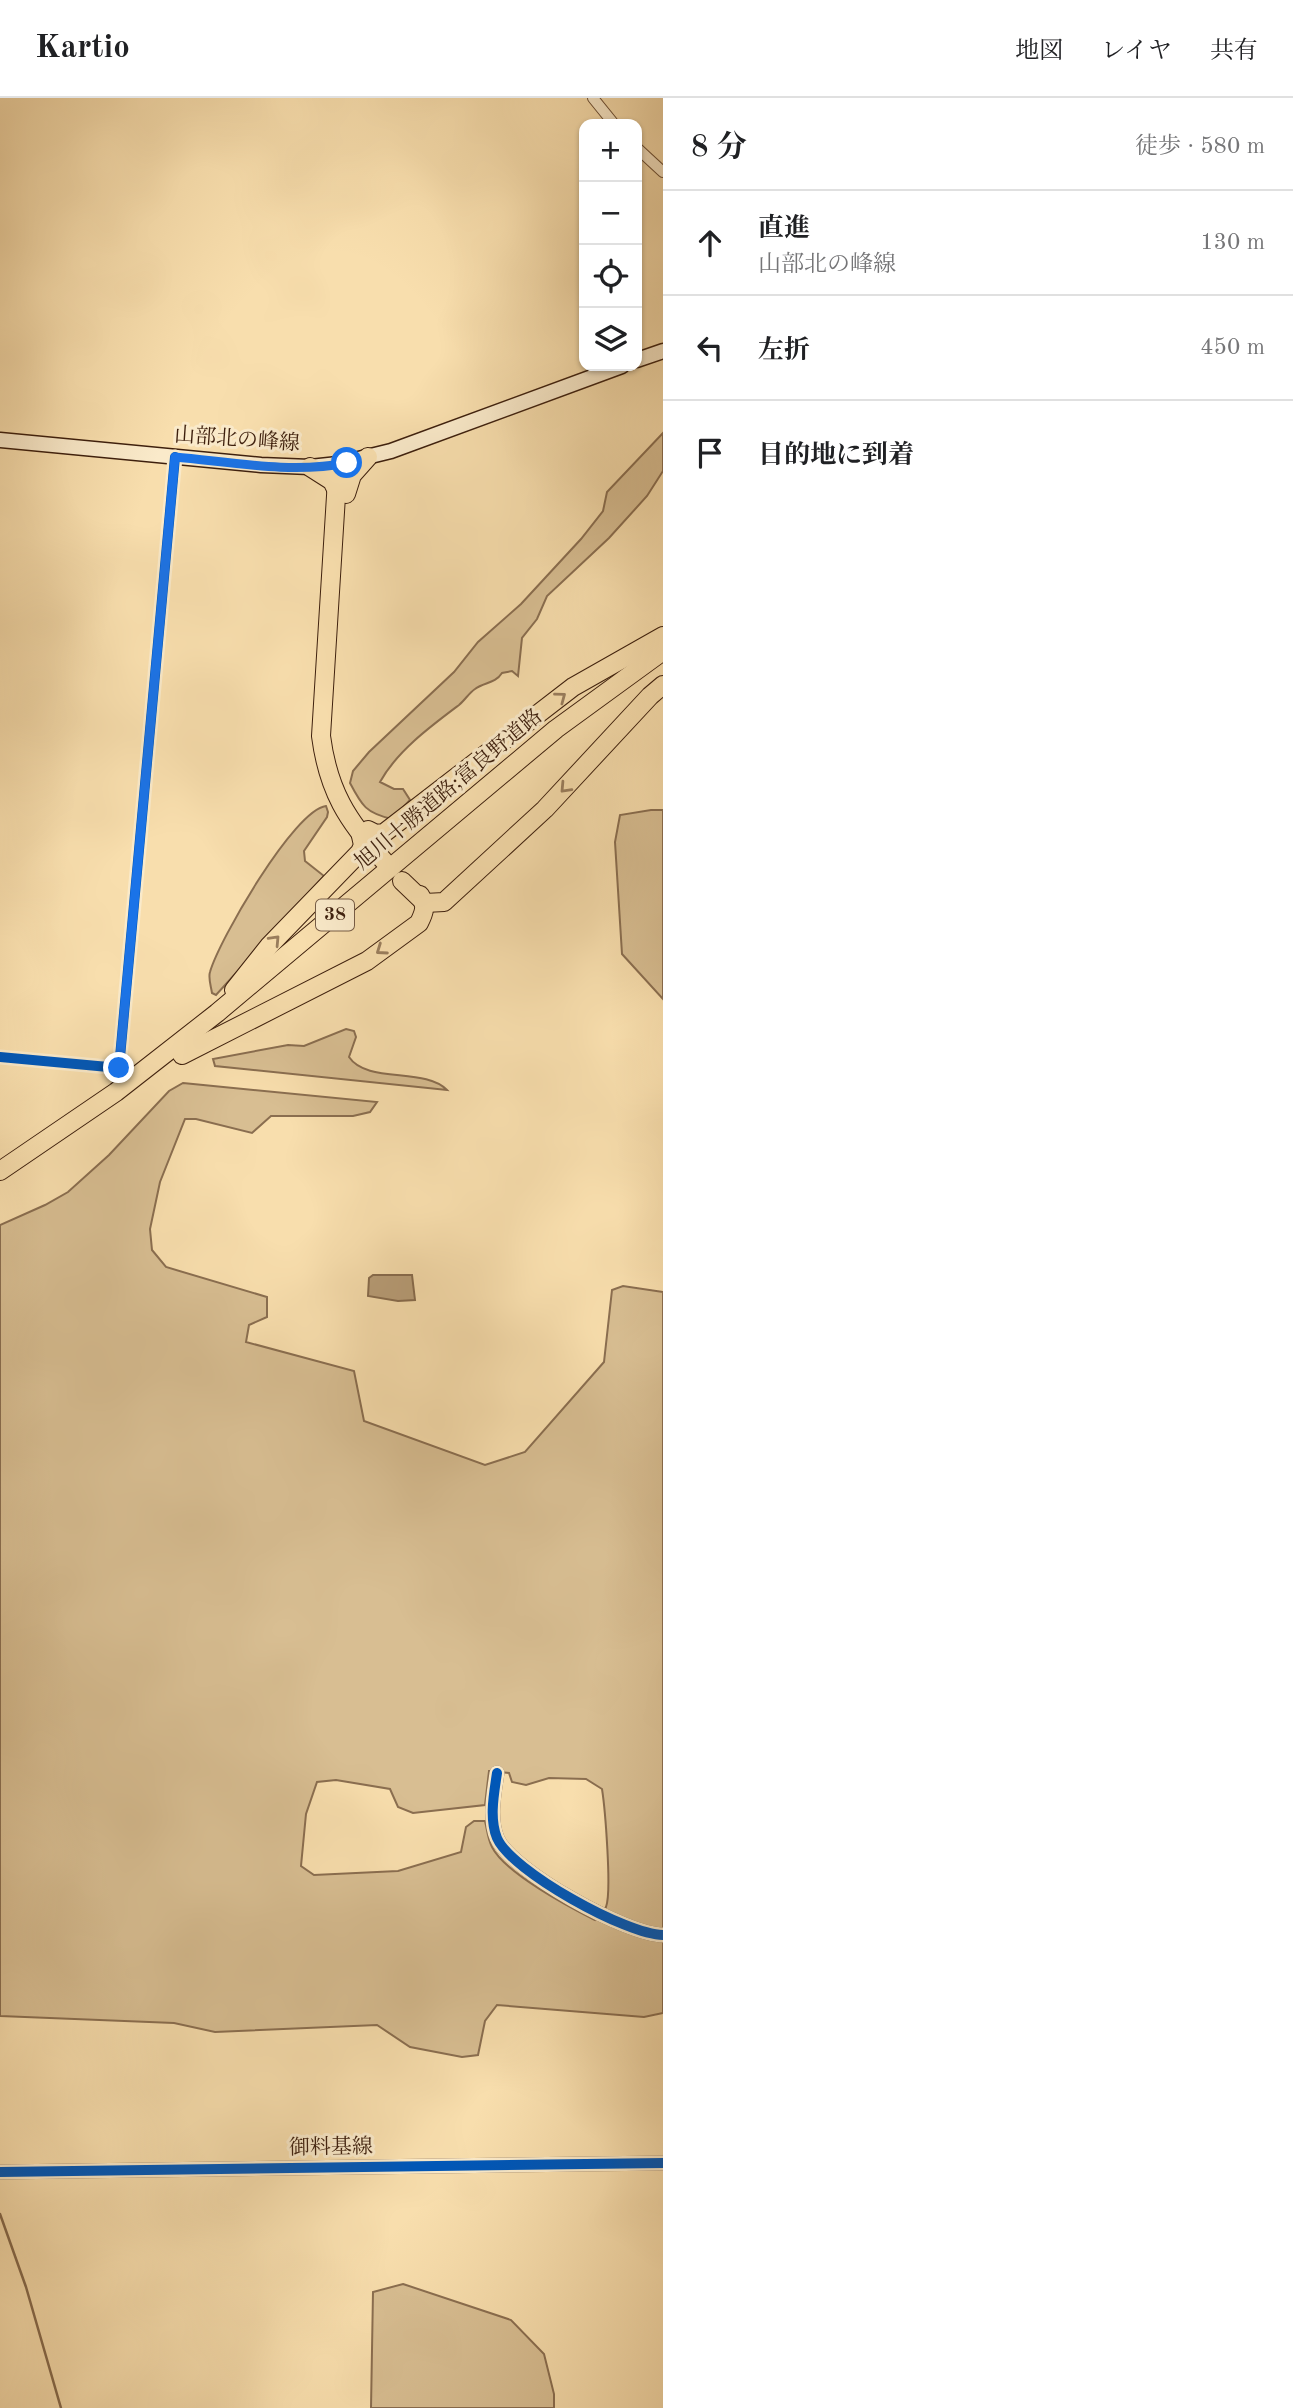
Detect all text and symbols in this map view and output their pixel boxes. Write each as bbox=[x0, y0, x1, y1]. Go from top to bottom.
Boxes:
text: Kartio bbox=[35, 32, 130, 65]
text: 地図 bbox=[1015, 40, 1063, 64]
text: レイヤ bbox=[1101, 40, 1172, 64]
text: 共有 bbox=[1210, 40, 1258, 64]
map controls bbox=[579, 119, 642, 371]
button: + bbox=[579, 119, 642, 182]
text: 8 分 bbox=[691, 133, 747, 163]
text: 徒歩 · 580 m bbox=[1135, 135, 1265, 158]
button: − bbox=[579, 182, 642, 245]
text: 直進 bbox=[758, 216, 810, 242]
icon: ahead bbox=[691, 224, 729, 262]
text: 130 m bbox=[1200, 231, 1265, 254]
button: locate bbox=[579, 245, 642, 308]
text: 山部北の峰線 bbox=[758, 253, 896, 276]
button: layers bbox=[579, 308, 642, 371]
icon: left bbox=[691, 329, 729, 367]
text: 450 m bbox=[1200, 336, 1265, 359]
text: 左折 bbox=[758, 338, 810, 364]
street label: 山部北の峰線 bbox=[173, 423, 301, 455]
icon: arrive bbox=[691, 434, 729, 472]
text: 目的地に到着 bbox=[758, 443, 914, 469]
route start bbox=[331, 447, 362, 478]
one-way arrow bbox=[553, 692, 565, 705]
street label: 旭川十勝道路;富良野道路 bbox=[350, 704, 546, 874]
one-way arrow bbox=[561, 780, 573, 793]
road number: 38 bbox=[316, 900, 354, 930]
one-way arrow bbox=[266, 935, 279, 948]
one-way arrow bbox=[376, 942, 389, 954]
route end bbox=[103, 1052, 134, 1083]
street label: 御料基線 bbox=[289, 2135, 373, 2159]

